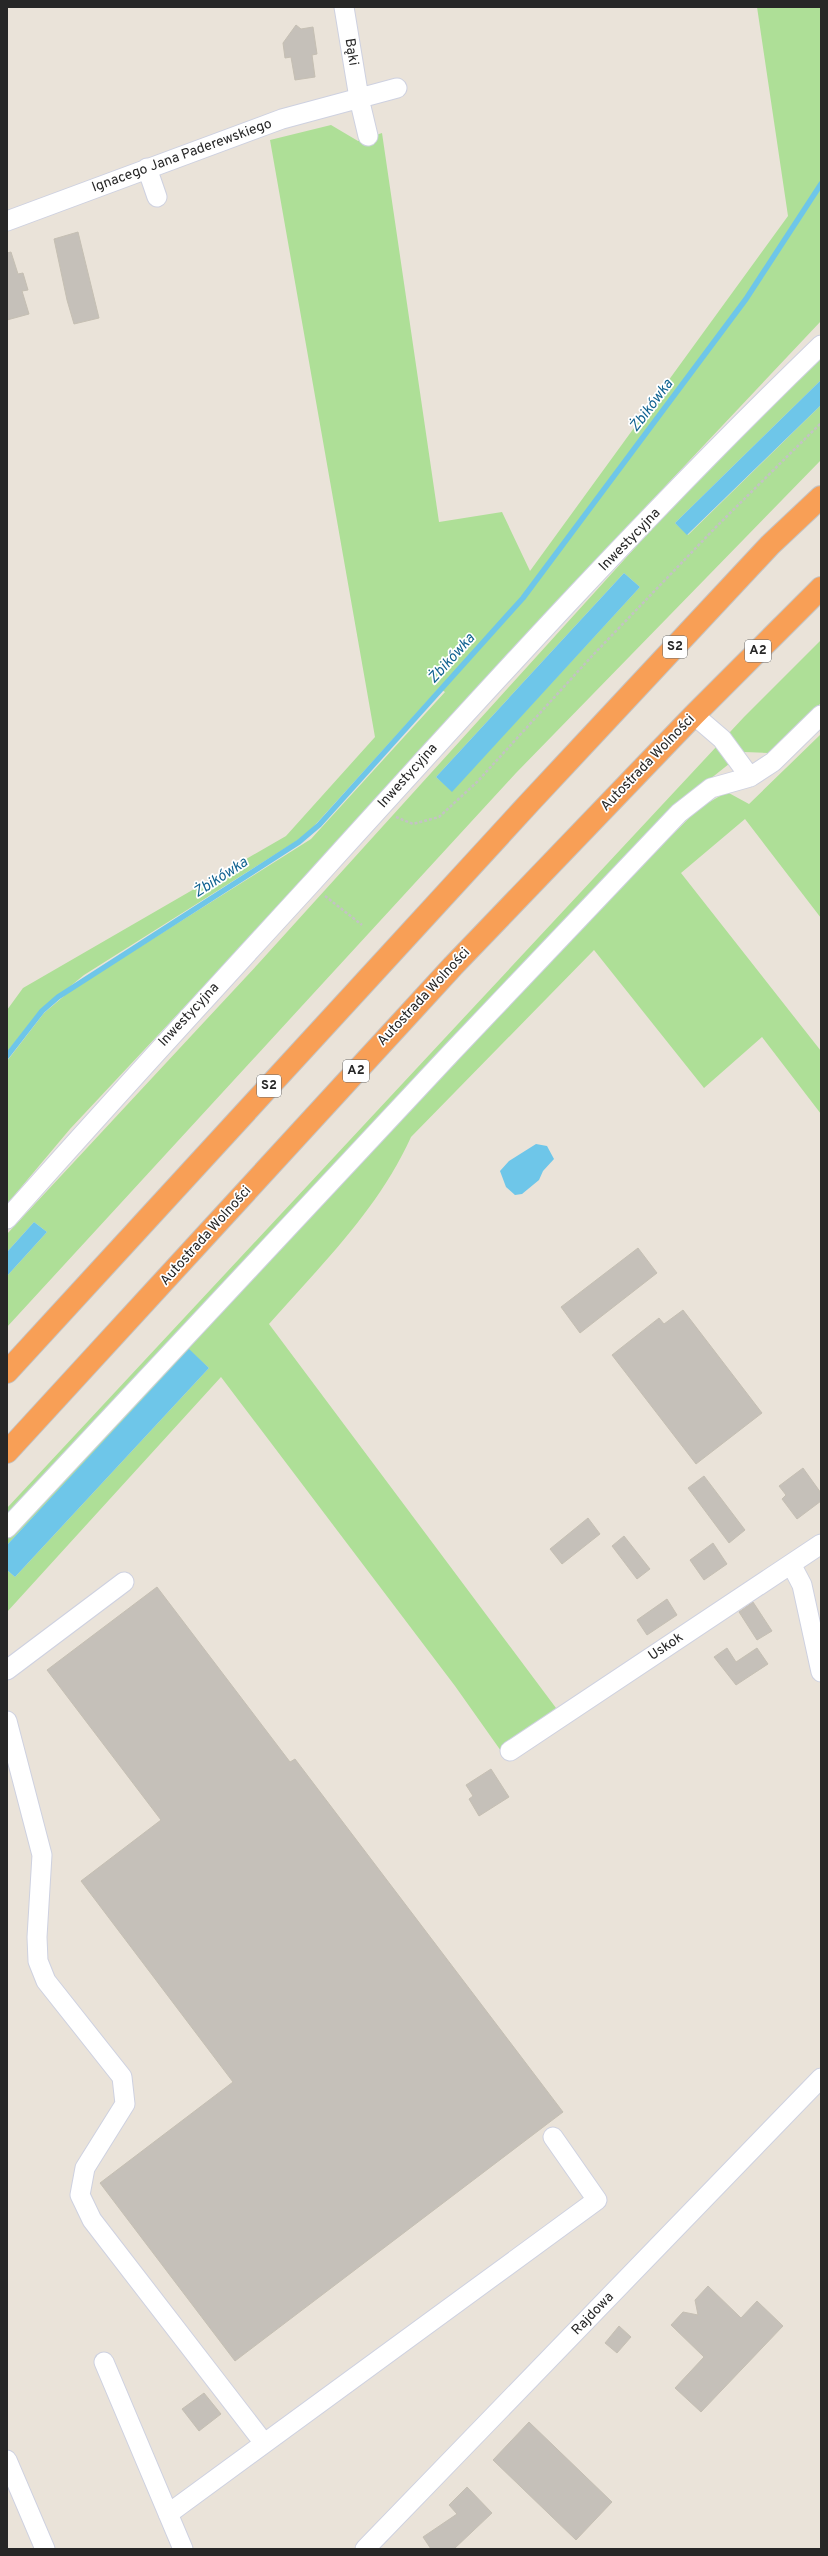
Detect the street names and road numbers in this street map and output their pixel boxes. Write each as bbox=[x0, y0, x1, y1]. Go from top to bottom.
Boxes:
street label: Bąki bbox=[340, 37, 362, 67]
street label: Ignacego Jana Paderewskiego bbox=[90, 115, 274, 197]
street label: Inwestycyjna bbox=[596, 505, 664, 575]
road number: S2 bbox=[663, 636, 687, 658]
road number: A2 bbox=[745, 640, 771, 662]
street label: Autostrada Wolności bbox=[597, 711, 699, 815]
street label: Inwestycyjna bbox=[375, 740, 441, 812]
street label: Autostrada Wolności bbox=[374, 944, 474, 1050]
street label: Inwestycyjna bbox=[155, 980, 223, 1050]
road number: A2 bbox=[343, 1060, 369, 1082]
road number: S2 bbox=[257, 1075, 281, 1097]
street label: Autostrada Wolności bbox=[157, 1183, 255, 1289]
street label: Uskok bbox=[645, 1629, 687, 1665]
street label: Rajdowa bbox=[568, 2289, 618, 2339]

